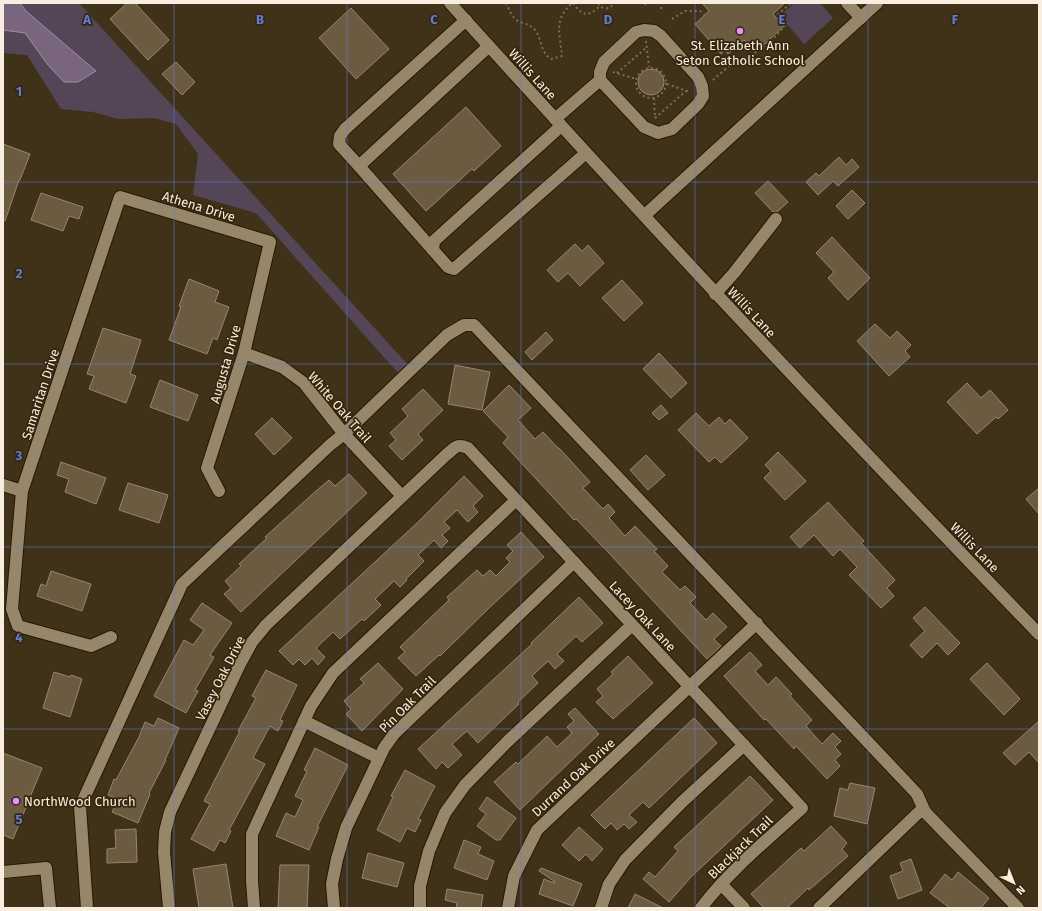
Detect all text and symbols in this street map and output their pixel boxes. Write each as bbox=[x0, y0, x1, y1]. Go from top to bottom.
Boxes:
text: A bbox=[82, 12, 91, 27]
text: B bbox=[256, 12, 264, 27]
text: C bbox=[430, 12, 438, 27]
text: D bbox=[604, 12, 613, 27]
text: E bbox=[779, 12, 786, 27]
text: F bbox=[952, 12, 959, 27]
marker: St. Elizabeth Ann Seton Catholic School bbox=[735, 26, 745, 36]
place label: St. Elizabeth Ann Seton Catholic School bbox=[676, 38, 804, 68]
street label: Willis Lane bbox=[506, 46, 559, 103]
text: 1 bbox=[16, 84, 22, 99]
street label: Athena Drive bbox=[161, 188, 237, 225]
text: 2 bbox=[16, 266, 23, 281]
street label: Willis Lane bbox=[725, 284, 779, 341]
street label: Augusta Drive bbox=[207, 323, 244, 405]
street label: Samaritan Drive bbox=[19, 347, 62, 441]
street label: White Oak Trail bbox=[305, 369, 374, 446]
text: 3 bbox=[15, 448, 23, 463]
street label: Willis Lane bbox=[947, 519, 1002, 575]
street label: Lacey Oak Lane bbox=[606, 578, 679, 655]
text: 4 bbox=[15, 630, 23, 645]
street label: Vasey Oak Drive bbox=[193, 633, 248, 723]
street label: Pin Oak Trail bbox=[376, 673, 439, 736]
street label: Durrand Oak Drive bbox=[529, 735, 618, 820]
place label: NorthWood Church bbox=[24, 794, 136, 809]
marker: NorthWood Church bbox=[11, 796, 21, 806]
text: 5 bbox=[16, 812, 23, 827]
street label: Blackjack Trail bbox=[705, 813, 776, 882]
north arrow bbox=[994, 863, 1034, 903]
text: N bbox=[1013, 883, 1028, 897]

